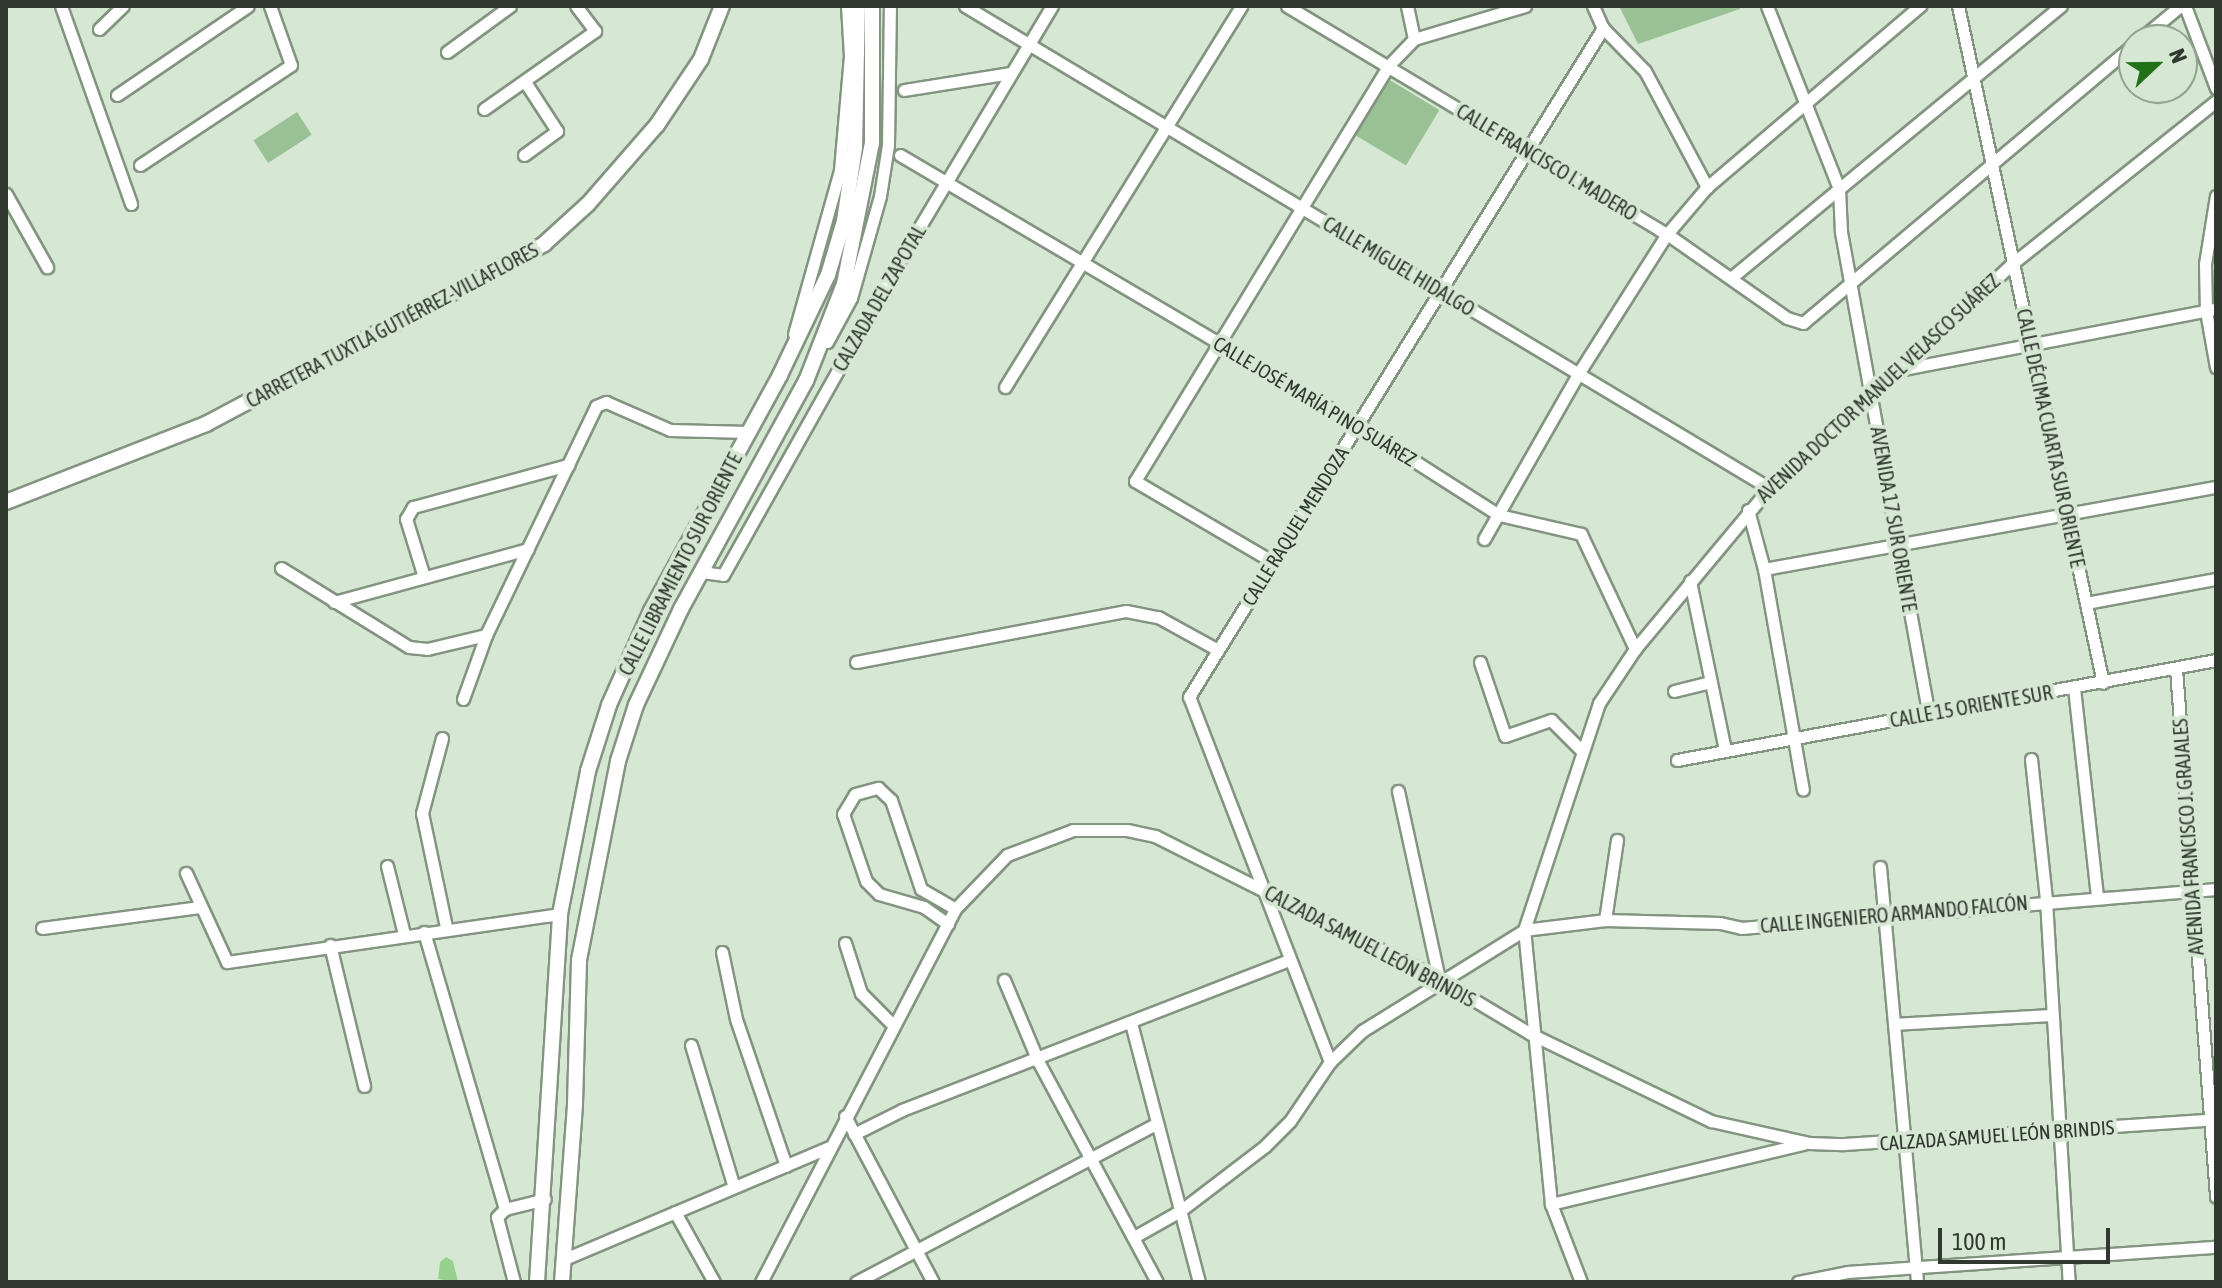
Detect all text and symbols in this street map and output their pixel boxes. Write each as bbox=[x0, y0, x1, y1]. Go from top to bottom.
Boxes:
north arrow bbox=[2118, 24, 2198, 104]
text: N bbox=[2164, 45, 2193, 67]
street label: CALLE FRANCISCO I. MADERO bbox=[1452, 99, 1642, 225]
street label: CALLE MIGUEL HIDALGO bbox=[1319, 211, 1479, 321]
street label: CALZADA DEL ZAPOTAL bbox=[827, 221, 931, 375]
street label: CARRETERA TUXTLA GUTIÉRREZ-VILLAFLORES bbox=[242, 238, 542, 412]
street label: AVENIDA DOCTOR MANUEL VELASCO SUÁREZ bbox=[1751, 269, 2005, 507]
street label: CALLE DÉCIMA CUARTA SUR ORIENTE bbox=[2012, 307, 2090, 569]
street label: CALLE JOSÉ MARÍA PINO SUÁREZ bbox=[1209, 331, 1421, 471]
street label: AVENIDA 17 SUR ORIENTE bbox=[1866, 425, 1922, 613]
street label: CALLE RAQUEL MENDOZA bbox=[1236, 442, 1354, 610]
street label: CALLE LIBRAMIENTO SUR ORIENTE bbox=[613, 449, 747, 679]
street label: CALLE 15 ORIENTE SUR bbox=[1888, 680, 2054, 732]
street label: AVENIDA FRANCISCO J. GRAJALES bbox=[2168, 718, 2208, 956]
street label: CALZADA SAMUEL LEÓN BRINDIS bbox=[1261, 880, 1479, 1012]
street label: CALLE INGENIERO ARMANDO FALCÓN bbox=[1759, 890, 2029, 938]
street label: CALZADA SAMUEL LEÓN BRINDIS bbox=[1879, 1115, 2115, 1155]
scale bar bbox=[1942, 1212, 2114, 1262]
text: 100 m bbox=[1952, 1228, 2006, 1255]

